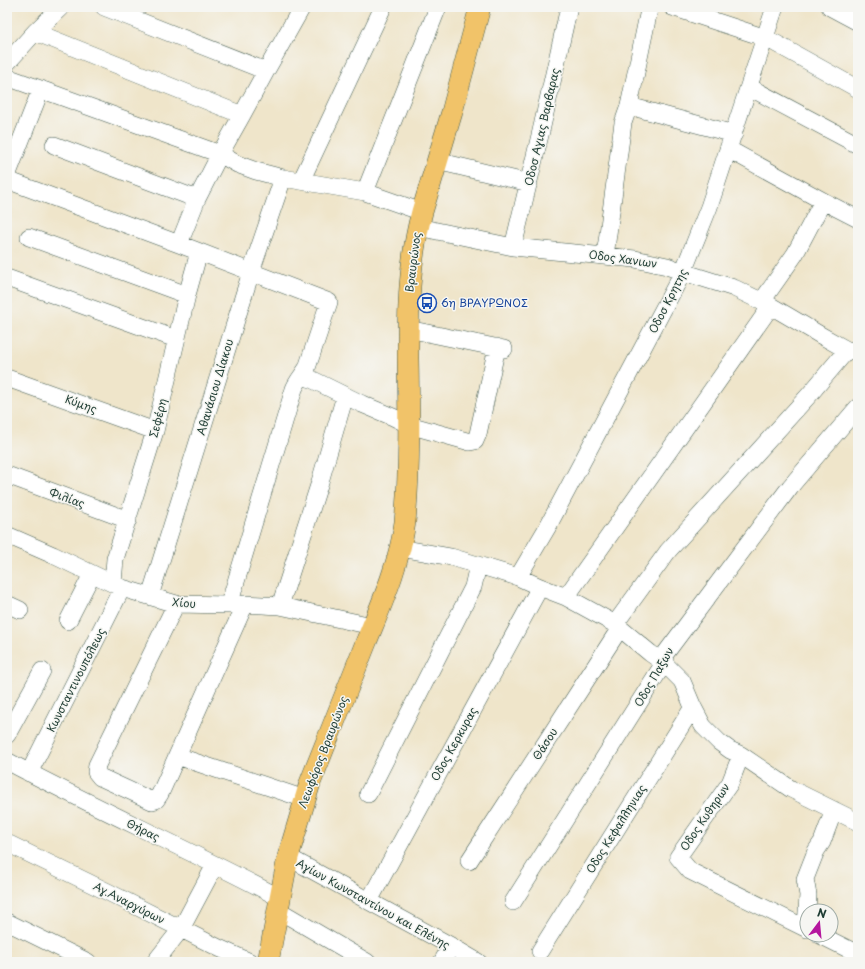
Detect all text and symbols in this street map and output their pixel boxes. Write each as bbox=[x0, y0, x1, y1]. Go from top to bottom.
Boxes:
street label: Οδοσ Αγιας Βαρβαρας bbox=[520, 66, 563, 187]
street label: Βραυρώνος bbox=[400, 231, 425, 293]
street label: Οδος Χανιων bbox=[588, 245, 658, 272]
street label: Οδοσ Κρητης bbox=[644, 265, 691, 336]
bus stop icon: 6η ΒΡΑΥΡΩΝΟΣ bbox=[416, 292, 438, 314]
place label: 6η ΒΡΑΥΡΩΝΟΣ bbox=[441, 294, 528, 311]
street label: Αθανάσιου Δίακου bbox=[192, 337, 237, 437]
street label: Κύμης bbox=[63, 390, 100, 417]
street label: Σεφέρη bbox=[144, 396, 171, 439]
street label: Φιλίας bbox=[47, 483, 88, 512]
street label: Χίου bbox=[171, 593, 197, 612]
street label: Κωνσταντινουπόλεως bbox=[42, 624, 109, 735]
street label: Οδος Παξων bbox=[630, 644, 678, 710]
street label: Λεωφόρος Βραυρώνος bbox=[293, 693, 352, 810]
street label: Οδος Κερκυρας bbox=[426, 703, 481, 784]
street label: Θάσου bbox=[528, 724, 561, 763]
street label: Οδος Κυθηρων bbox=[676, 779, 734, 854]
street label: Οδος Κεφαλληνιας bbox=[581, 781, 650, 876]
street label: Θήρας bbox=[124, 814, 163, 845]
street label: Αγίων Κωνσταντίνου και Ελένης bbox=[293, 854, 453, 953]
street label: Αγ.Αναργύρων bbox=[90, 877, 168, 928]
north arrow bbox=[799, 903, 839, 943]
text: N bbox=[815, 904, 829, 922]

